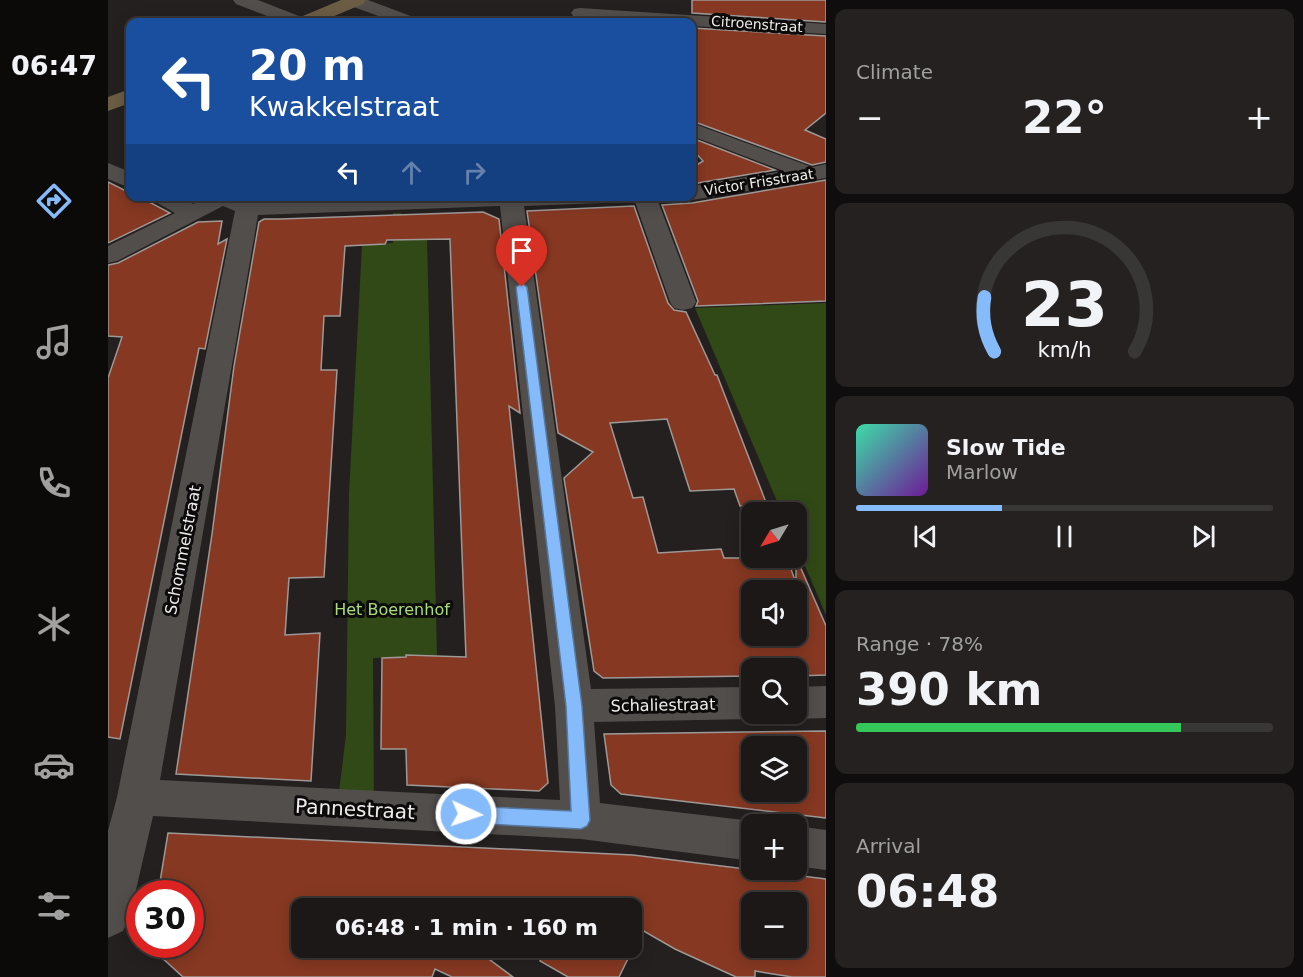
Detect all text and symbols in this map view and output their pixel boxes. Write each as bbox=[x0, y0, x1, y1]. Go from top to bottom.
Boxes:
street label: Citroenstraat bbox=[711, 13, 804, 35]
text: 20 m bbox=[249, 41, 366, 90]
icon: left bbox=[150, 42, 228, 120]
text: 06:47 bbox=[11, 50, 97, 81]
text: Climate bbox=[856, 60, 933, 84]
text: Kwakkelstraat bbox=[249, 91, 439, 122]
text: 22° bbox=[1022, 91, 1107, 144]
text: − bbox=[856, 98, 884, 137]
text: + bbox=[1245, 98, 1273, 137]
icon: left bbox=[332, 156, 365, 189]
icon: ahead bbox=[395, 156, 428, 189]
icon: right bbox=[458, 156, 491, 189]
street label: Victor Frisstraat bbox=[703, 165, 815, 199]
icon: directions bbox=[33, 180, 75, 222]
pin bbox=[496, 225, 547, 287]
icon: arrive bbox=[505, 234, 538, 267]
text: 23 bbox=[1021, 268, 1108, 341]
icon: music bbox=[33, 321, 75, 363]
text: km/h bbox=[1037, 337, 1092, 362]
text: Slow Tide bbox=[946, 435, 1066, 460]
text: Marlow bbox=[946, 460, 1018, 484]
icon: phone bbox=[33, 462, 75, 504]
street label: Schommelstraat bbox=[161, 484, 205, 616]
north arrow bbox=[741, 502, 807, 568]
map controls bbox=[741, 502, 807, 958]
icon: previous bbox=[909, 520, 942, 553]
icon: pause bbox=[1048, 520, 1081, 553]
icon: next bbox=[1187, 520, 1220, 553]
button: sound bbox=[741, 580, 807, 646]
park label: Het Boerenhof bbox=[334, 600, 450, 619]
icon: climate bbox=[33, 603, 75, 645]
text: Range · 78% bbox=[856, 632, 983, 656]
button: search bbox=[741, 658, 807, 724]
text: 390 km bbox=[856, 663, 1042, 716]
street label: Schaliestraat bbox=[610, 695, 716, 715]
button: layers bbox=[741, 736, 807, 802]
icon: car bbox=[33, 744, 75, 786]
position arrow bbox=[434, 782, 498, 846]
street label: Pannestraat bbox=[294, 794, 416, 824]
button: + bbox=[741, 814, 807, 880]
text: Arrival bbox=[856, 834, 921, 858]
text: 06:48 bbox=[856, 865, 999, 918]
speed limit sign: 30 bbox=[126, 880, 204, 958]
icon: filters bbox=[33, 885, 75, 927]
button: − bbox=[741, 892, 807, 958]
text: 06:48 · 1 min · 160 m bbox=[335, 915, 598, 940]

